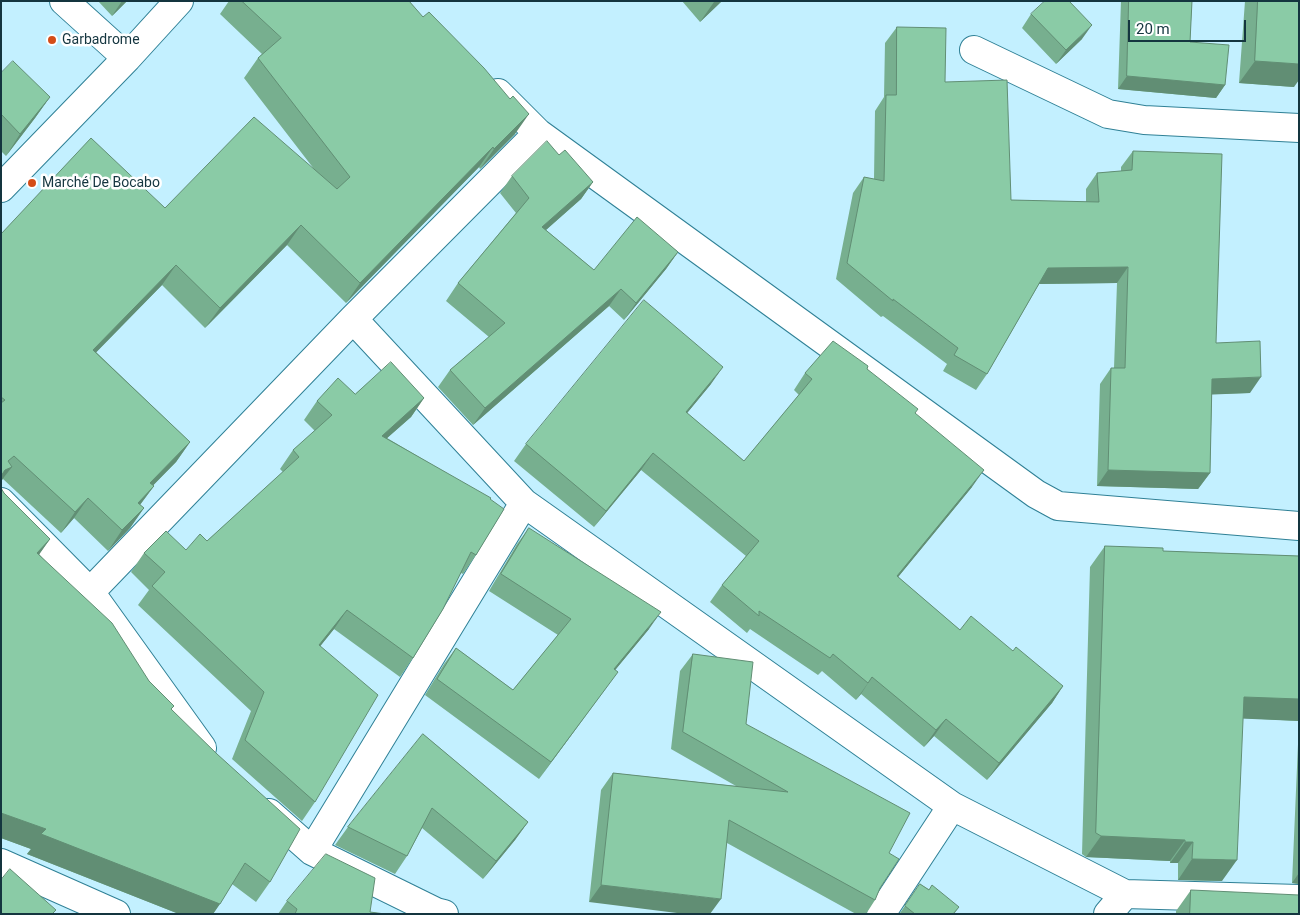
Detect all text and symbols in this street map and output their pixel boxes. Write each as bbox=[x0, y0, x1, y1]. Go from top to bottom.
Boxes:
scale bar bbox=[1130, 10, 1248, 42]
text: 20 m bbox=[1136, 20, 1170, 38]
place label: Garbadrome bbox=[62, 32, 140, 48]
marker: Garbadrome bbox=[46, 34, 58, 46]
place label: Marché De Bocabo bbox=[42, 175, 160, 191]
marker: Marché De Bocabo bbox=[26, 177, 38, 189]

